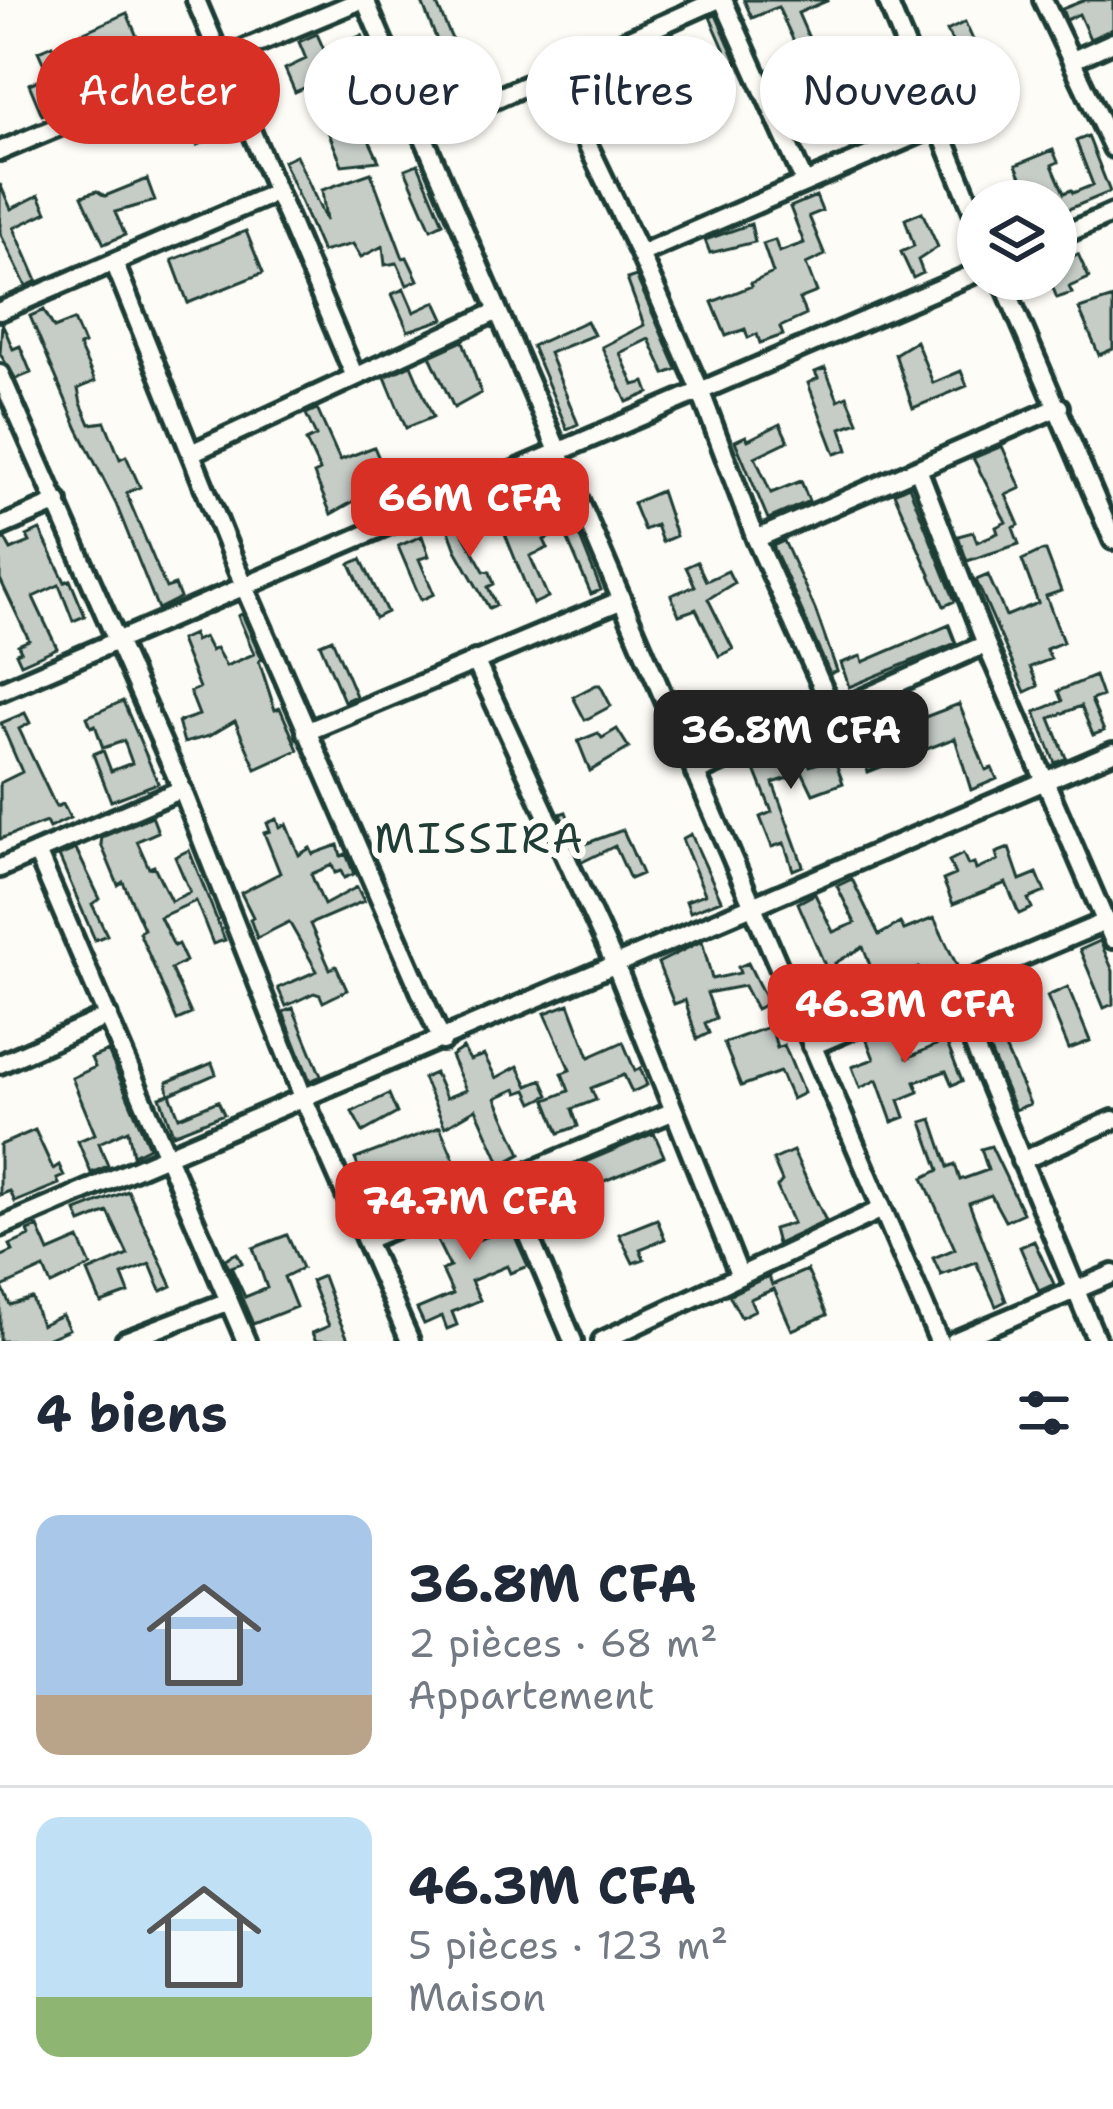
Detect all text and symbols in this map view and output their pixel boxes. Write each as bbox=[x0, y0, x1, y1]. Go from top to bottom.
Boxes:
chip: Acheter bbox=[36, 36, 280, 144]
chip: Louer bbox=[304, 36, 502, 144]
chip: Filtres bbox=[526, 36, 736, 144]
chip: Nouveau bbox=[760, 36, 1020, 144]
map controls bbox=[957, 180, 1077, 300]
button: layers bbox=[957, 180, 1077, 300]
pin: 66M CFA bbox=[359, 458, 581, 560]
text: 66M CFA bbox=[378, 471, 562, 523]
pin: 36.8M CFA bbox=[654, 690, 928, 792]
text: 36.8M CFA bbox=[681, 703, 901, 755]
district label: MISSIRA bbox=[374, 810, 586, 866]
pin: 46.3M CFA bbox=[768, 964, 1042, 1066]
text: 46.3M CFA bbox=[795, 977, 1015, 1029]
pin: 74.7M CFA bbox=[333, 1161, 607, 1263]
text: 74.7M CFA bbox=[362, 1174, 578, 1226]
text: 4 biens bbox=[36, 1379, 228, 1447]
icon: filters bbox=[1011, 1380, 1077, 1446]
text: 36.8M CFA bbox=[408, 1549, 697, 1617]
icon: home bbox=[132, 1563, 276, 1707]
text: 2 pièces · 68 m² bbox=[408, 1617, 718, 1669]
text: Appartement bbox=[408, 1669, 655, 1721]
text: 46.3M CFA bbox=[408, 1851, 697, 1919]
icon: home bbox=[132, 1865, 276, 2009]
text: 5 pièces · 123 m² bbox=[408, 1919, 728, 1971]
text: Maison bbox=[408, 1971, 546, 2023]

